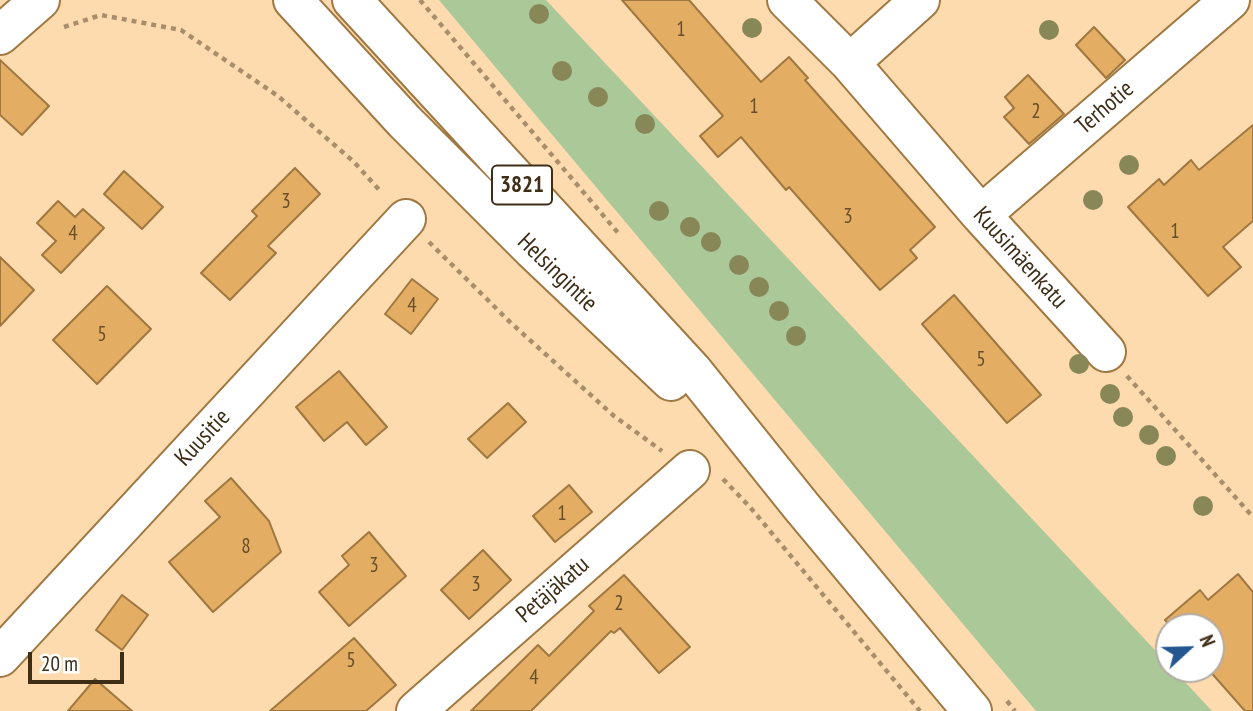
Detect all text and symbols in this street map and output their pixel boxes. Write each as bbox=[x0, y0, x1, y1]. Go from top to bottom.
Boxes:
house number: 1 bbox=[676, 17, 686, 43]
street label: Terhotie bbox=[1070, 75, 1140, 141]
house number: 1 bbox=[749, 94, 759, 120]
house number: 2 bbox=[1031, 99, 1041, 125]
road number: 3821 bbox=[492, 166, 552, 204]
house number: 3 bbox=[281, 189, 291, 215]
street label: Kuusimäenkatu bbox=[967, 201, 1073, 315]
house number: 3 bbox=[843, 204, 853, 230]
house number: 1 bbox=[1170, 219, 1180, 245]
house number: 4 bbox=[68, 221, 78, 247]
street label: Helsingintie bbox=[511, 228, 603, 318]
house number: 4 bbox=[407, 293, 417, 319]
house number: 5 bbox=[97, 322, 107, 348]
house number: 5 bbox=[976, 347, 986, 373]
street label: Kuusitie bbox=[170, 404, 236, 472]
house number: 1 bbox=[557, 501, 567, 527]
house number: 8 bbox=[241, 534, 251, 560]
street label: Petäjäkatu bbox=[511, 551, 595, 629]
house number: 3 bbox=[369, 553, 379, 579]
house number: 3 bbox=[471, 572, 481, 598]
house number: 2 bbox=[614, 591, 624, 617]
north arrow bbox=[1155, 613, 1225, 683]
text: N bbox=[1195, 632, 1221, 650]
scale bar bbox=[32, 638, 128, 682]
house number: 5 bbox=[346, 648, 356, 674]
text: 20 m bbox=[41, 650, 78, 677]
house number: 4 bbox=[529, 665, 539, 691]

